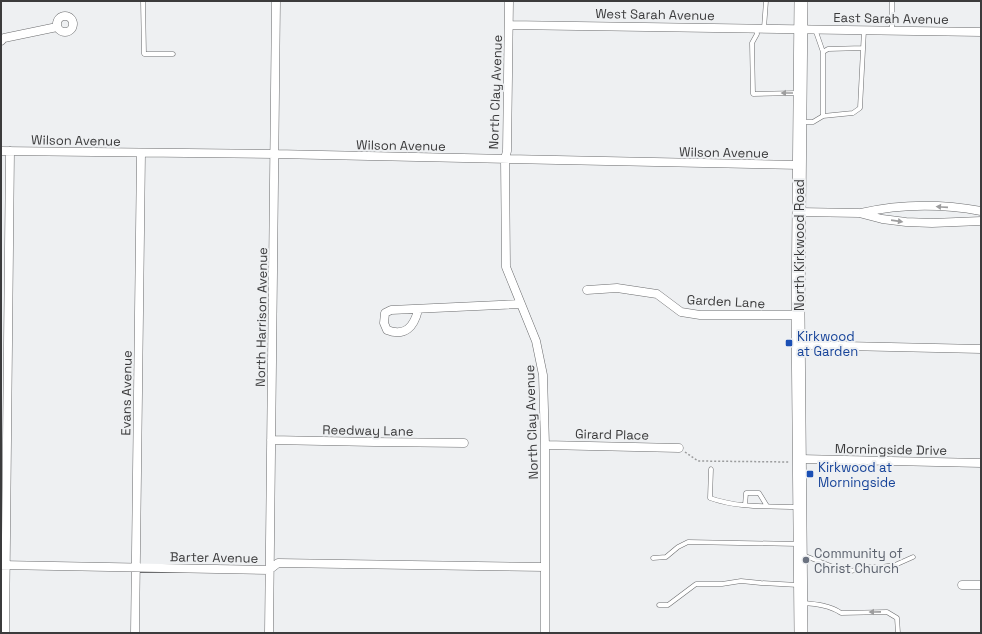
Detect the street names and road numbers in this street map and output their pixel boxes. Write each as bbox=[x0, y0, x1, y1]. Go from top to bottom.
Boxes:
street label: West Sarah Avenue bbox=[595, 5, 715, 24]
street label: East Sarah Avenue bbox=[833, 9, 949, 28]
street label: North Clay Avenue bbox=[485, 34, 506, 150]
street label: Wilson Avenue bbox=[31, 131, 121, 150]
street label: Wilson Avenue bbox=[356, 136, 446, 155]
street label: Wilson Avenue bbox=[679, 143, 769, 162]
street label: North Kirkwood Road bbox=[791, 179, 808, 311]
street label: North Harrison Avenue bbox=[252, 247, 271, 387]
street label: Garden Lane bbox=[686, 291, 766, 312]
street label: Evans Avenue bbox=[117, 350, 136, 436]
street label: North Clay Avenue bbox=[521, 364, 542, 480]
street label: Reedway Lane bbox=[322, 421, 414, 440]
street label: Girard Place bbox=[575, 425, 649, 444]
street label: Morningside Drive bbox=[835, 440, 947, 459]
street label: Barter Avenue bbox=[170, 548, 258, 567]

